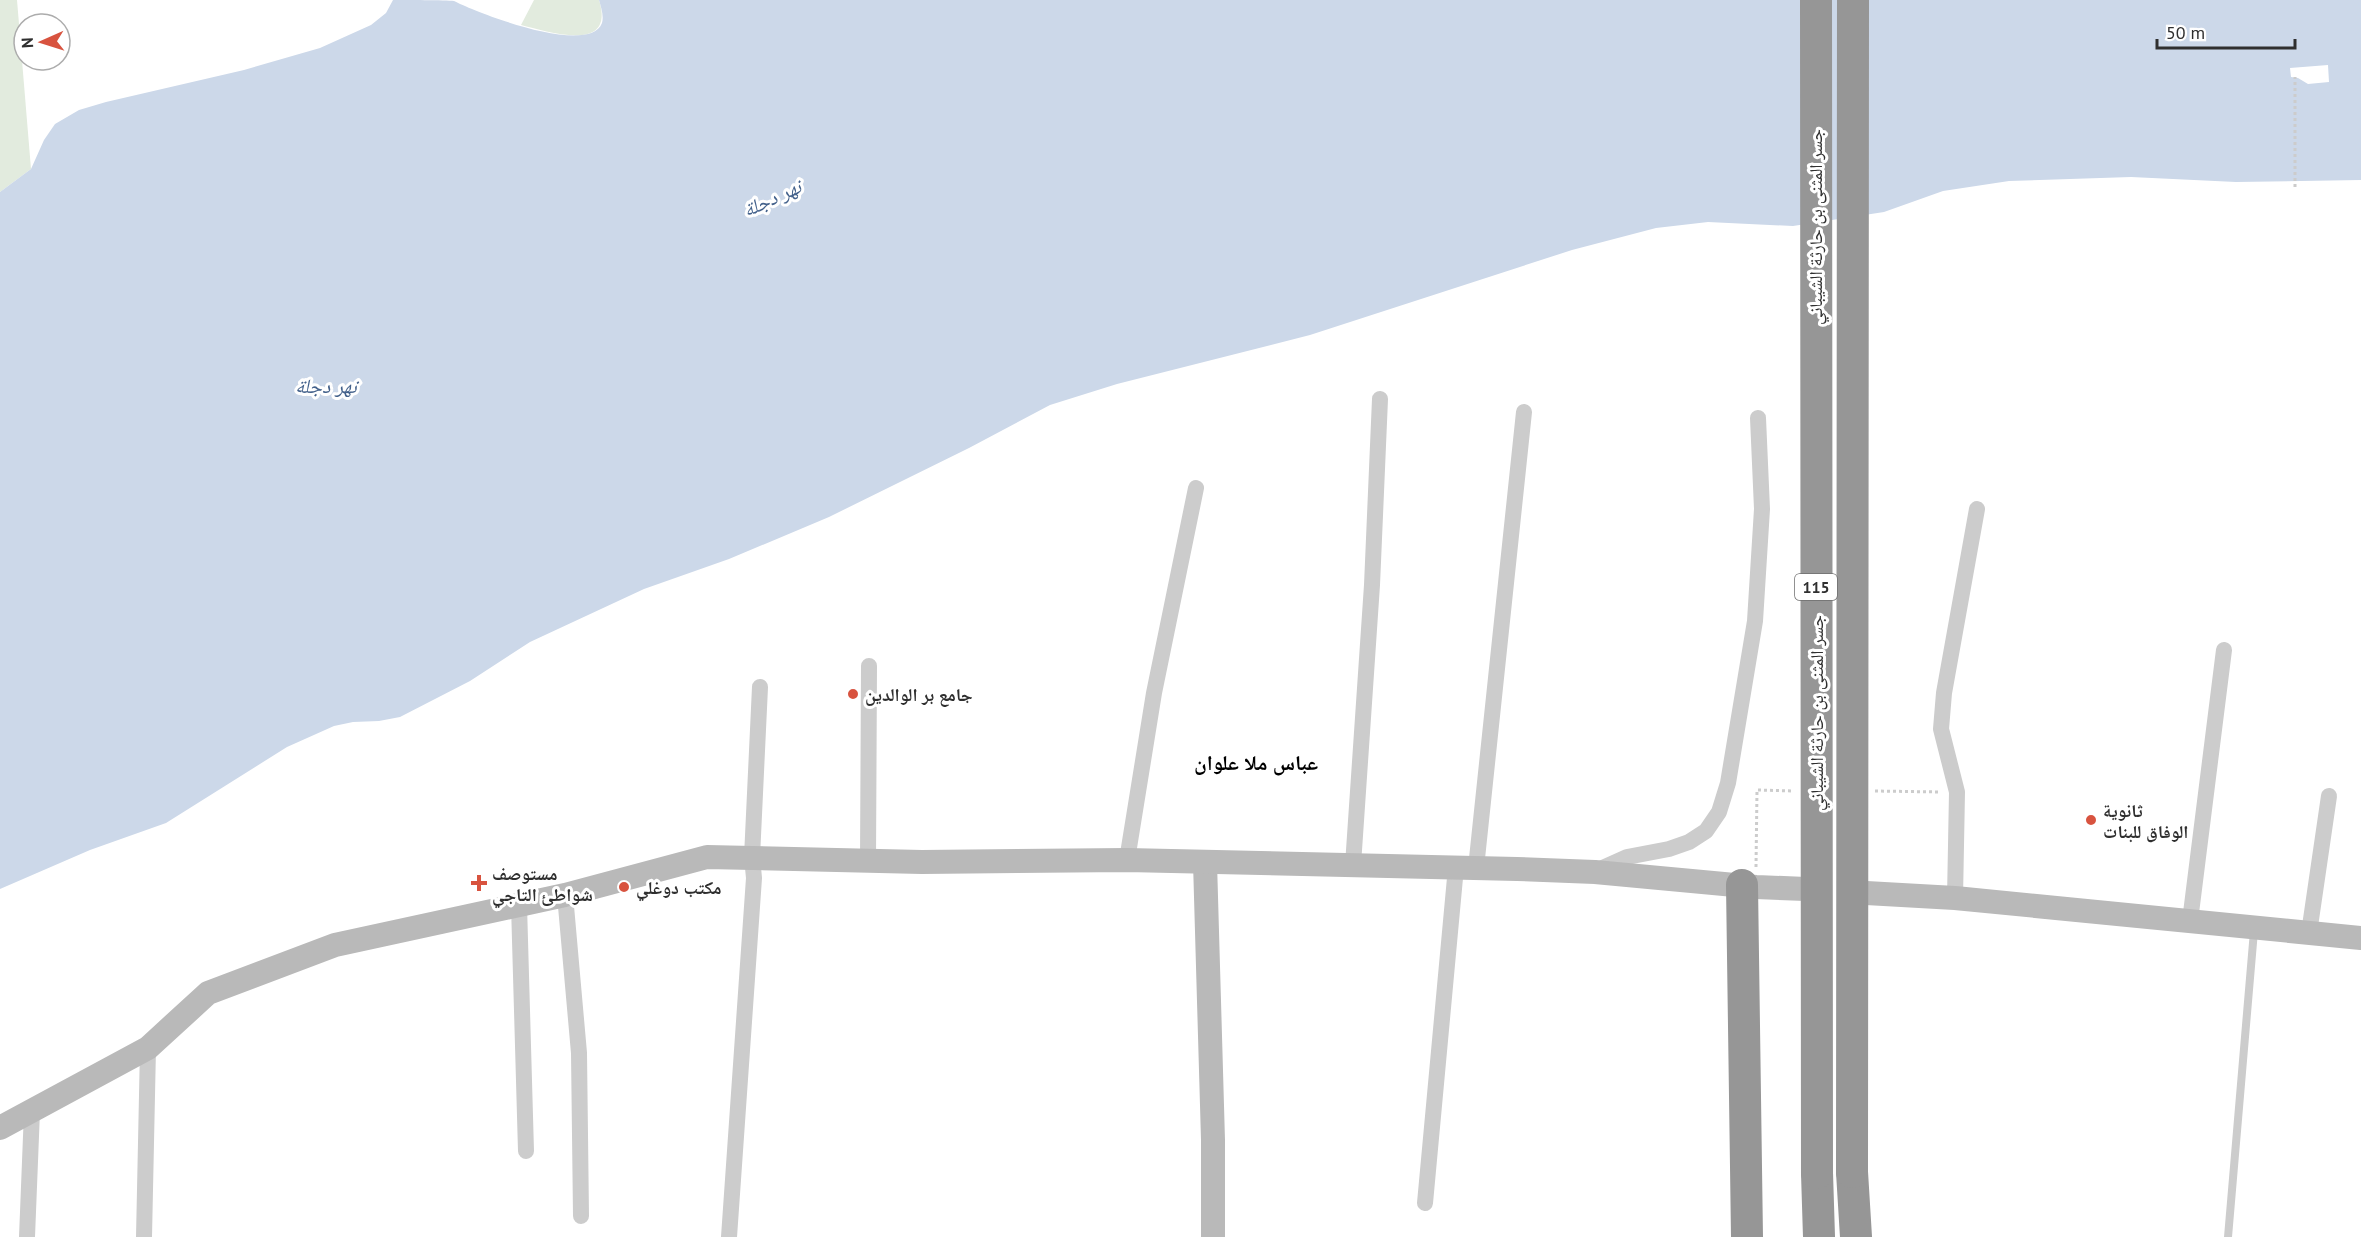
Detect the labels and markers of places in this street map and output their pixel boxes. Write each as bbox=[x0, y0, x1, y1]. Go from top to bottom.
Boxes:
place label: جامع بر الوالدين bbox=[865, 683, 973, 707]
marker: جامع بر الوالدين bbox=[846, 687, 860, 701]
place label: ثانوية الوفاق للبنات bbox=[2103, 799, 2188, 843]
marker: ثانوية الوفاق للبنات bbox=[2084, 813, 2098, 827]
place label: مستوصف شواطئ التاجي bbox=[492, 862, 593, 909]
marker: مستوصف شواطئ التاجي bbox=[470, 874, 488, 892]
place label: مكتب دوغلي bbox=[636, 876, 722, 902]
marker: مكتب دوغلي bbox=[617, 880, 631, 894]

